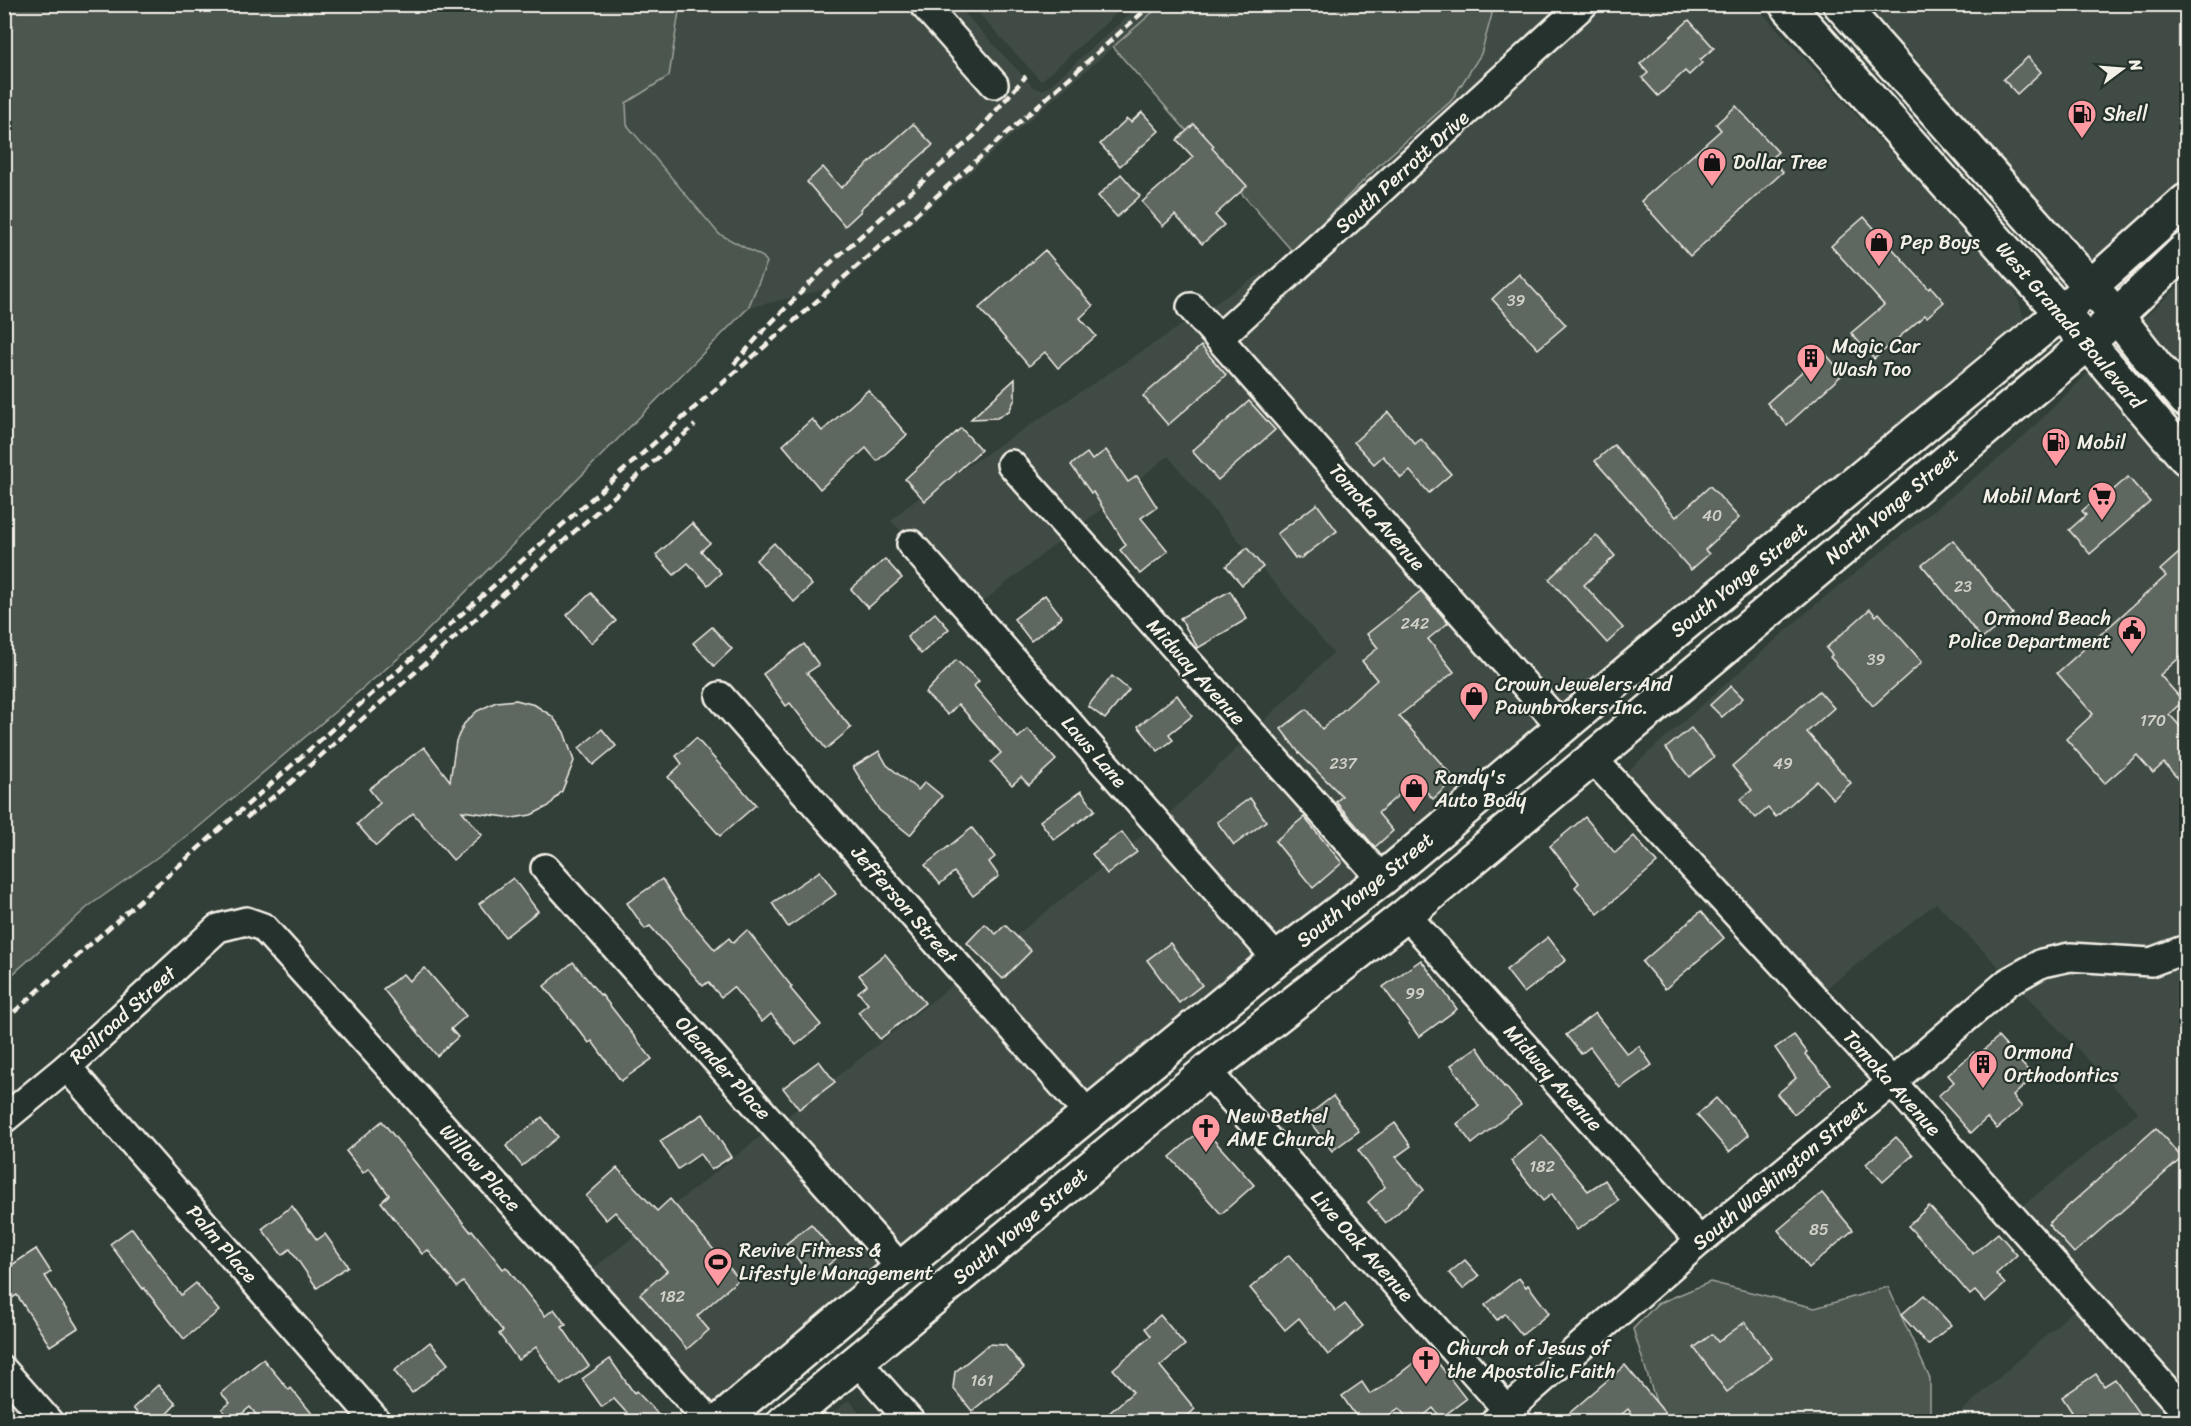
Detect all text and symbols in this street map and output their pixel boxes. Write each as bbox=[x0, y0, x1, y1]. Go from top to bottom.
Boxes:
north arrow bbox=[2092, 39, 2152, 99]
text: N bbox=[2120, 55, 2152, 75]
place label: Shell bbox=[2103, 97, 2148, 132]
fuel station icon: Shell bbox=[2066, 98, 2098, 140]
street label: South Perrott Drive bbox=[1326, 101, 1478, 243]
place label: Dollar Tree bbox=[1733, 145, 1827, 180]
shop icon: Dollar Tree bbox=[1696, 146, 1728, 188]
place label: Pep Boys bbox=[1900, 225, 1981, 260]
shop icon: Pep Boys bbox=[1863, 226, 1895, 268]
street label: West Granada Boulevard bbox=[1987, 233, 2154, 418]
house number: 39 bbox=[1507, 286, 1525, 315]
place label: Magic Car Wash Too bbox=[1832, 329, 1921, 387]
building icon: Magic Car Wash Too bbox=[1795, 342, 1827, 384]
place label: Mobil bbox=[2077, 425, 2127, 460]
fuel station icon: Mobil bbox=[2040, 426, 2072, 468]
street label: North Yonge Street bbox=[1817, 439, 1968, 573]
street label: Tomoka Avenue bbox=[1320, 455, 1435, 580]
place label: Mobil Mart bbox=[1983, 479, 2081, 514]
supermarket icon: Mobil Mart bbox=[2086, 480, 2118, 522]
house number: 40 bbox=[1702, 501, 1722, 530]
street label: South Yonge Street bbox=[1662, 513, 1816, 647]
house number: 23 bbox=[1954, 572, 1972, 601]
place label: Ormond Beach Police Department bbox=[1948, 601, 2111, 659]
house number: 242 bbox=[1401, 609, 1429, 638]
street label: Midway Avenue bbox=[1138, 610, 1254, 734]
public building icon: Ormond Beach Police Department bbox=[2116, 614, 2148, 656]
house number: 39 bbox=[1867, 645, 1885, 674]
place label: Crown Jewelers And Pawnbrokers Inc. bbox=[1495, 667, 1673, 725]
shop icon: Crown Jewelers And Pawnbrokers Inc. bbox=[1458, 680, 1490, 722]
house number: 170 bbox=[2140, 706, 2166, 735]
street label: Laws Lane bbox=[1052, 708, 1136, 797]
house number: 237 bbox=[1329, 749, 1357, 778]
house number: 49 bbox=[1773, 749, 1793, 778]
place label: Randy's Auto Body bbox=[1434, 760, 1527, 818]
shop icon: Randy's Auto Body bbox=[1398, 772, 1430, 814]
street label: South Yonge Street bbox=[1288, 823, 1442, 957]
street label: Jefferson Street bbox=[841, 836, 967, 973]
street label: Railroad Street bbox=[61, 956, 185, 1073]
house number: 99 bbox=[1405, 979, 1425, 1008]
street label: Oleander Place bbox=[666, 1007, 780, 1129]
street label: Midway Avenue bbox=[1495, 1016, 1611, 1140]
street label: Tomoka Avenue bbox=[1834, 1021, 1950, 1145]
place label: Ormond Orthodontics bbox=[2004, 1035, 2120, 1093]
building icon: Ormond Orthodontics bbox=[1967, 1048, 1999, 1090]
street label: South Washington Street bbox=[1684, 1090, 1876, 1259]
place label: New Bethel AME Church bbox=[1226, 1099, 1335, 1157]
church icon: New Bethel AME Church bbox=[1190, 1112, 1222, 1154]
street label: Willow Place bbox=[430, 1116, 530, 1220]
house number: 182 bbox=[1529, 1152, 1555, 1181]
street label: South Yonge Street bbox=[944, 1158, 1096, 1294]
street label: Live Oak Avenue bbox=[1301, 1181, 1423, 1311]
street label: Palm Place bbox=[177, 1196, 267, 1292]
house number: 85 bbox=[1809, 1215, 1829, 1244]
place label: Revive Fitness & Lifestyle Management bbox=[739, 1233, 934, 1291]
sports icon: Revive Fitness & Lifestyle Management bbox=[702, 1246, 734, 1288]
house number: 182 bbox=[659, 1282, 685, 1311]
place label: Church of Jesus of the Apostolic Faith bbox=[1447, 1331, 1615, 1389]
church icon: Church of Jesus of the Apostolic Faith bbox=[1410, 1344, 1442, 1386]
house number: 161 bbox=[971, 1366, 994, 1395]

